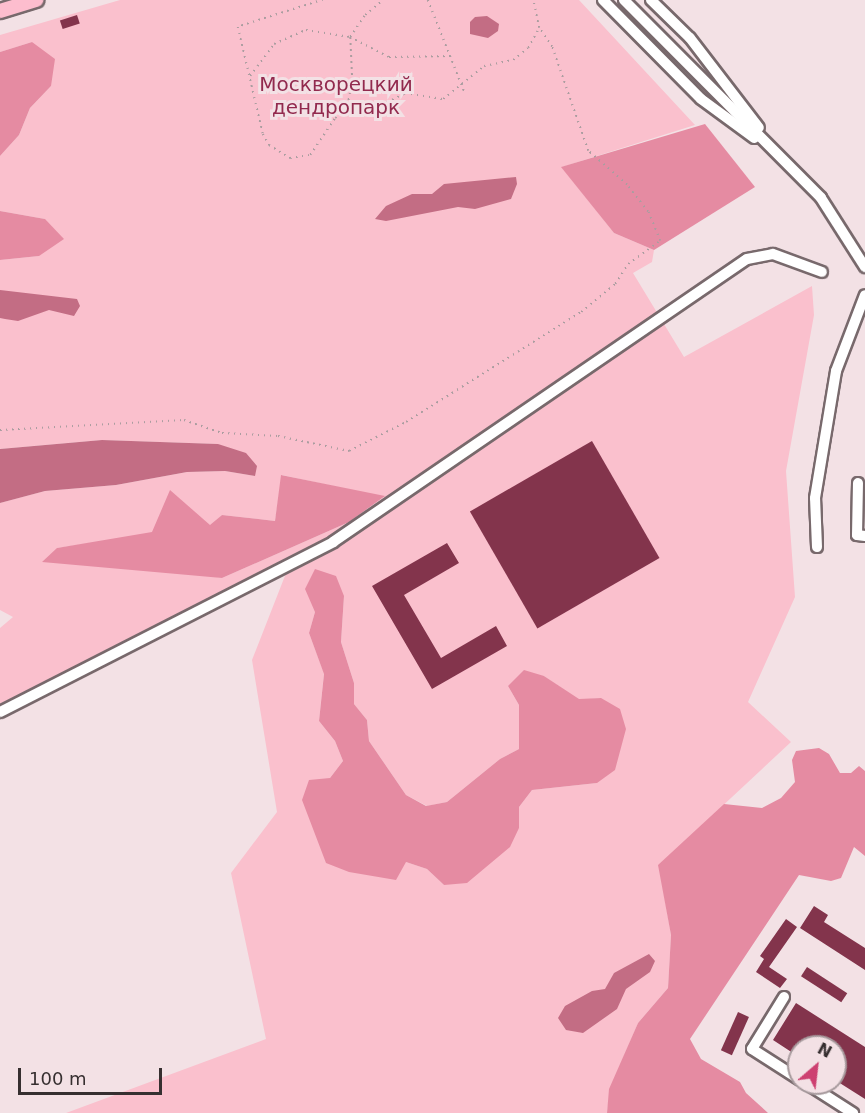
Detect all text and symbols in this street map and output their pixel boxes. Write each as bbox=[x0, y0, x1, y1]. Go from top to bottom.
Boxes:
park label: Москворецкий дендропарк bbox=[259, 73, 413, 120]
north arrow bbox=[787, 1035, 847, 1095]
text: N bbox=[814, 1039, 835, 1062]
scale bar bbox=[21, 1056, 165, 1094]
text: 100 m bbox=[29, 1068, 87, 1089]

